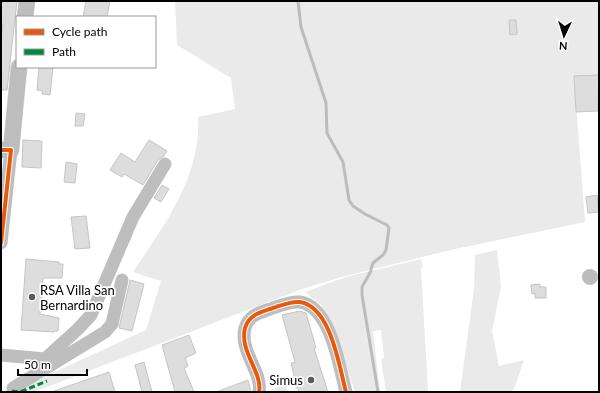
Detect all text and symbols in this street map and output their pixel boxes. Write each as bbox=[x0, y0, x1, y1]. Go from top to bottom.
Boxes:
legend bbox=[16, 16, 156, 68]
north arrow bbox=[544, 16, 584, 56]
text: Cycle path bbox=[52, 24, 107, 39]
text: N bbox=[559, 40, 568, 53]
text: Path bbox=[52, 44, 76, 59]
place label: RSA Villa San Bernardino bbox=[40, 282, 115, 313]
marker: RSA Villa San Bernardino bbox=[27, 292, 37, 302]
scale bar bbox=[18, 351, 87, 377]
text: 50 m bbox=[24, 357, 51, 372]
place label: Simus bbox=[269, 372, 303, 388]
marker: Simus bbox=[306, 375, 316, 385]

